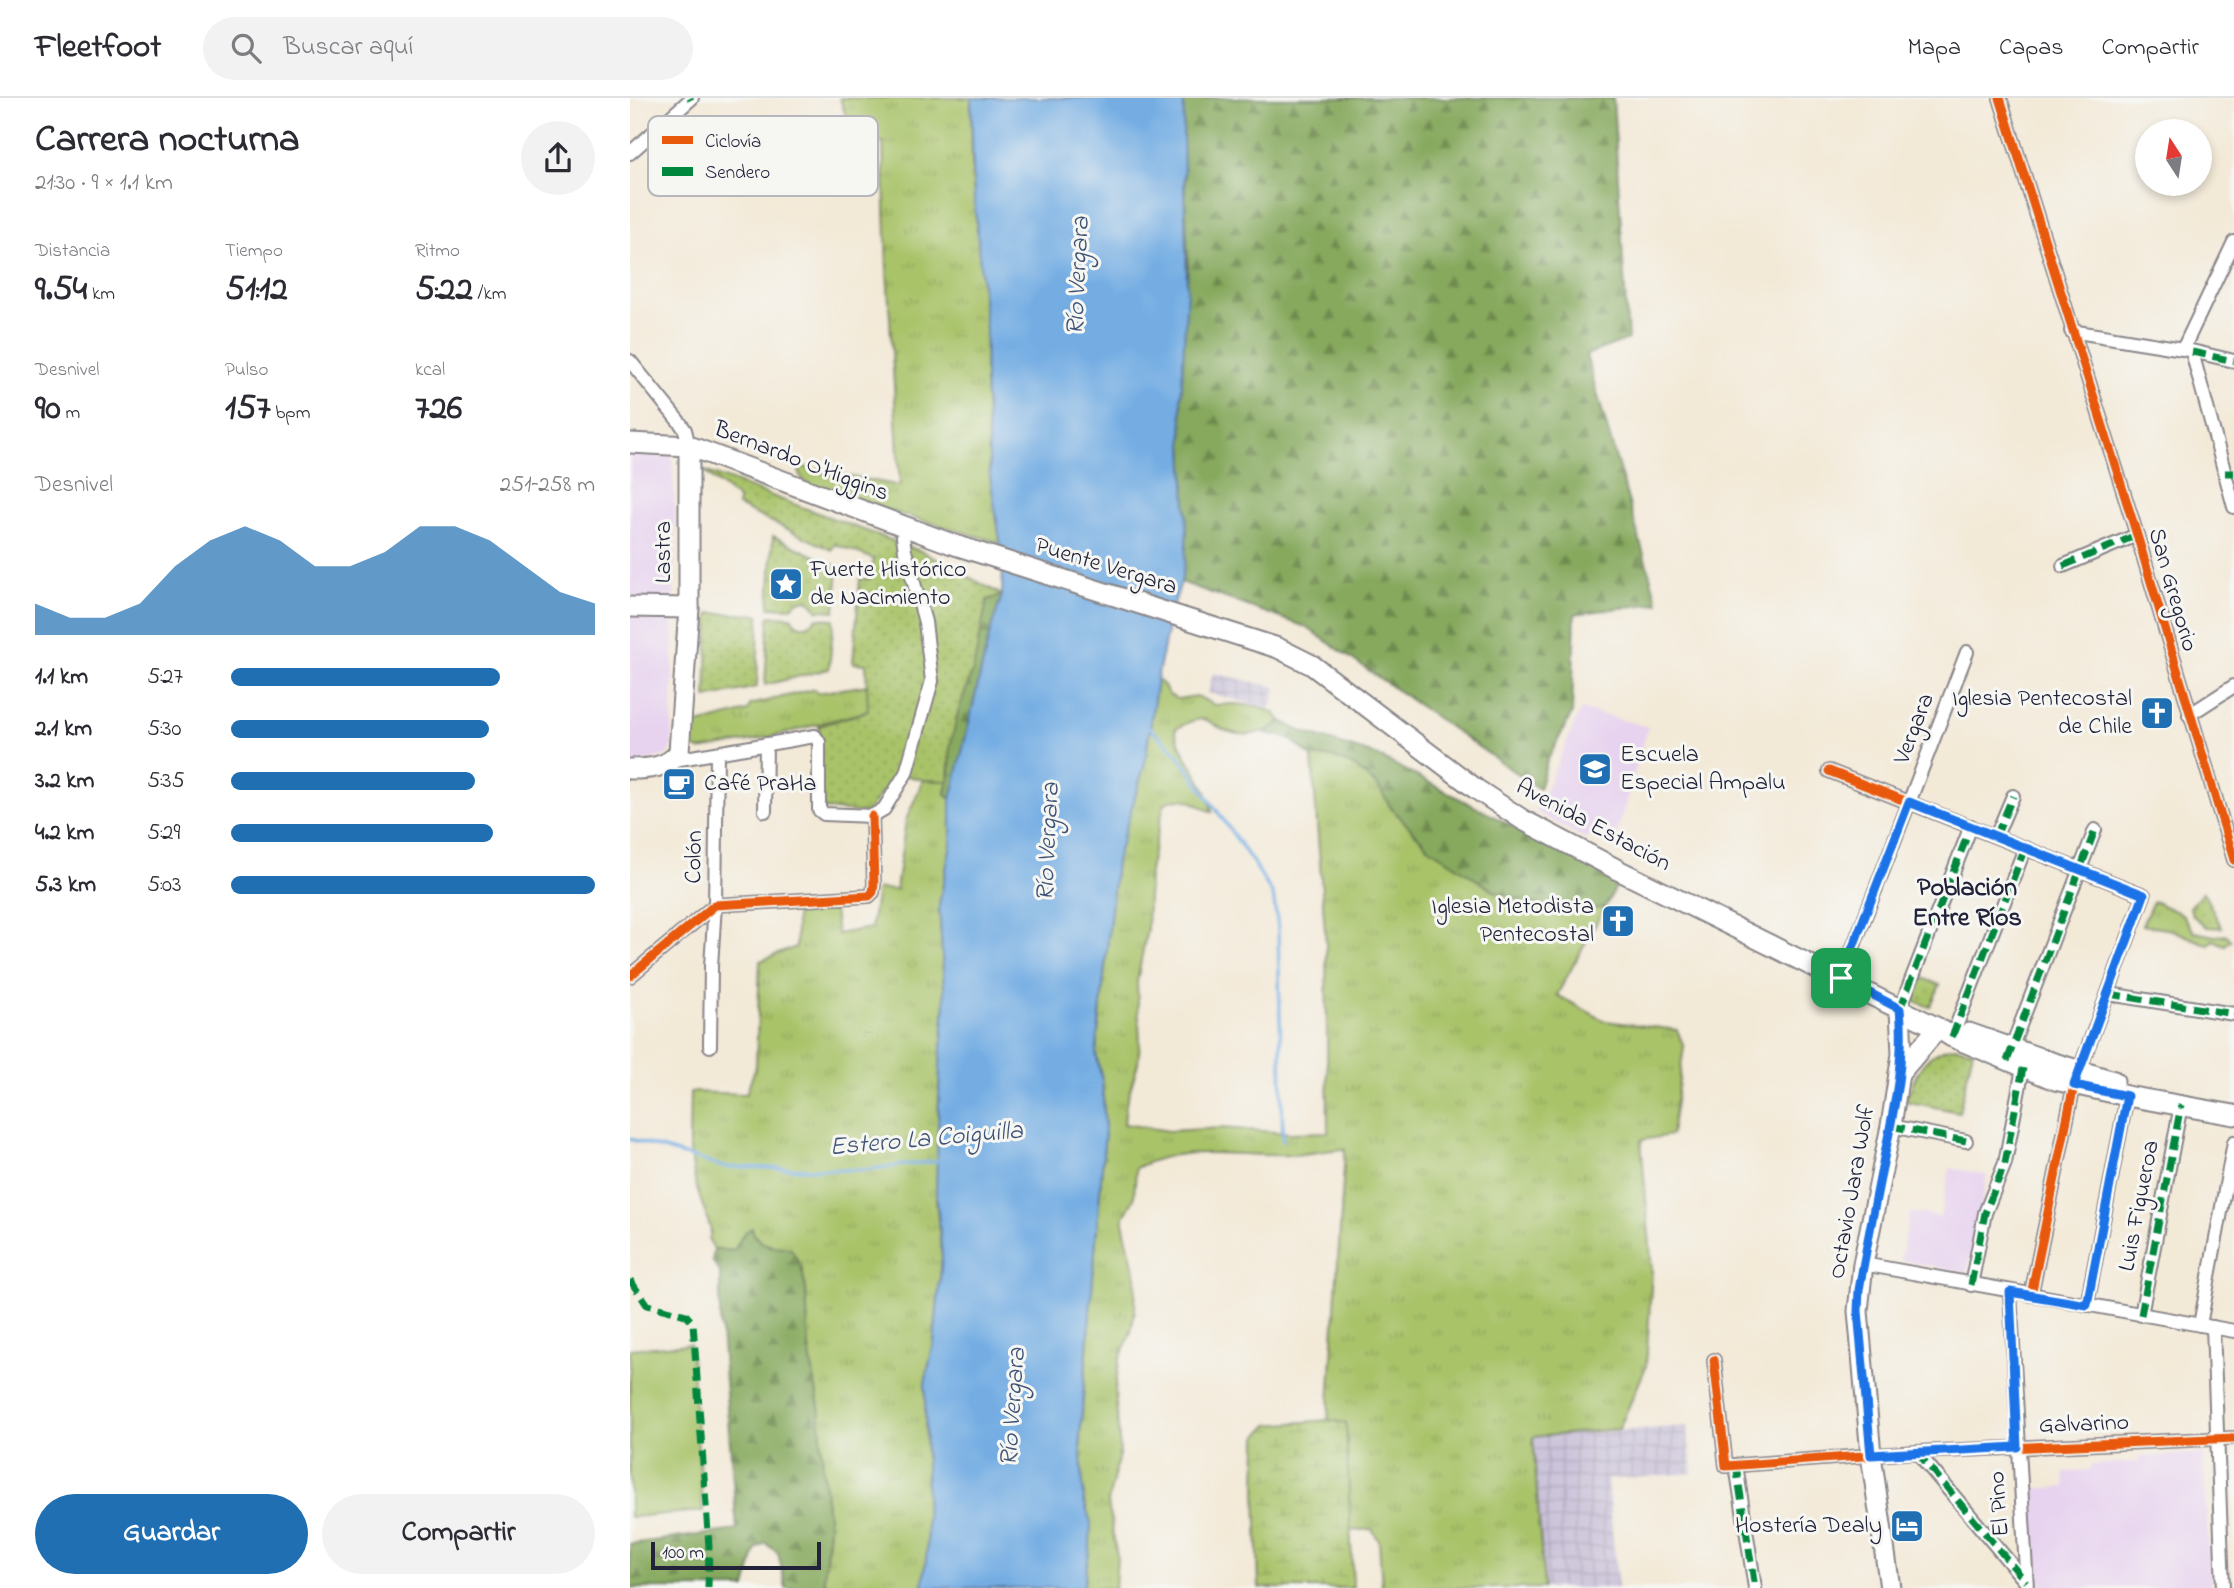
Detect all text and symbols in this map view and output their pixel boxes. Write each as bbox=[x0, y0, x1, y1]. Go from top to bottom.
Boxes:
search box bbox=[203, 17, 693, 80]
text: Fleetfoot bbox=[35, 24, 161, 72]
icon: search bbox=[227, 29, 265, 67]
text: Buscar aquí bbox=[283, 29, 413, 67]
text: Mapa bbox=[1908, 31, 1961, 66]
text: Capas bbox=[1999, 31, 2063, 66]
text: Compartir bbox=[2101, 31, 2199, 66]
text: Carrera nocturna bbox=[35, 113, 300, 169]
legend bbox=[648, 116, 878, 196]
north arrow bbox=[2135, 119, 2212, 196]
map controls bbox=[2135, 119, 2212, 196]
button: share bbox=[521, 121, 595, 195]
text: Ciclovía bbox=[705, 129, 761, 156]
text: Sendero bbox=[705, 160, 770, 187]
text: 21:30 · 9 × 1.1 km bbox=[35, 167, 173, 200]
water label: Río Vergara bbox=[1057, 215, 1101, 336]
text: Distancia bbox=[35, 238, 110, 265]
text: Tiempo bbox=[225, 238, 283, 265]
text: Ritmo bbox=[415, 238, 460, 265]
text: 9.54 bbox=[35, 265, 87, 316]
text: 51:12 bbox=[225, 265, 288, 316]
text: 5:22 bbox=[415, 265, 473, 316]
text: km bbox=[87, 281, 115, 308]
text: /km bbox=[473, 281, 507, 308]
text: Desnivel bbox=[35, 357, 100, 384]
text: Pulso bbox=[225, 357, 268, 384]
text: kcal bbox=[415, 357, 445, 384]
text: 90 bbox=[35, 384, 61, 435]
text: 157 bbox=[225, 384, 271, 435]
text: 726 bbox=[415, 384, 462, 435]
text: m bbox=[61, 400, 80, 427]
text: bpm bbox=[271, 400, 310, 427]
street label: Bernardo O'Higgins bbox=[707, 412, 894, 511]
text: Desnivel bbox=[35, 469, 113, 502]
text: 251–258 m bbox=[500, 469, 595, 502]
street label: Lastra bbox=[647, 521, 682, 583]
street label: San Gregorio bbox=[2138, 524, 2206, 656]
street label: Puente Vergara bbox=[1031, 529, 1181, 605]
place label: Fuerte Histórico de Nacimiento bbox=[809, 553, 966, 616]
place icon: Fuerte Histórico de Nacimiento bbox=[767, 565, 805, 603]
text: 1.1 km bbox=[35, 661, 88, 694]
text: 5:27 bbox=[147, 661, 183, 694]
place label: Iglesia Pentecostal de Chile bbox=[1952, 682, 2132, 745]
street label: Vergara bbox=[1885, 688, 1945, 771]
church icon: Iglesia Pentecostal de Chile bbox=[2138, 694, 2176, 732]
text: 2.1 km bbox=[35, 713, 92, 746]
text: 5:30 bbox=[147, 713, 182, 746]
place label: Escuela Especial Ampalu bbox=[1620, 738, 1786, 801]
school or university icon: Escuela Especial Ampalu bbox=[1576, 750, 1614, 788]
text: 3.2 km bbox=[35, 765, 94, 798]
text: 5:35 bbox=[147, 765, 185, 798]
cafe icon: Café PraHa bbox=[660, 765, 698, 803]
place label: Café PraHa bbox=[704, 767, 816, 802]
street label: Avenida Estación bbox=[1509, 770, 1677, 882]
water label: Río Vergara bbox=[1027, 781, 1071, 902]
text: 4.2 km bbox=[35, 817, 94, 850]
text: 5:29 bbox=[147, 817, 180, 850]
street label: Colón bbox=[677, 830, 713, 884]
text: 5.3 km bbox=[35, 869, 96, 902]
text: 5:03 bbox=[147, 869, 182, 902]
district label: Población Entre Ríos bbox=[1912, 870, 2022, 938]
place label: Iglesia Metodista Pentecostal bbox=[1431, 890, 1594, 953]
church icon: Iglesia Metodista Pentecostal bbox=[1599, 902, 1637, 940]
pin bbox=[1811, 948, 1871, 1008]
icon: arrive bbox=[1822, 959, 1860, 997]
street label: Octavio Jara Wolf bbox=[1820, 1101, 1886, 1282]
water label: Estero La Coiguilla bbox=[828, 1113, 1025, 1167]
street label: Luis Figueroa bbox=[2110, 1137, 2170, 1275]
water label: Río Vergara bbox=[991, 1345, 1037, 1468]
street label: Galvarino bbox=[2038, 1406, 2130, 1444]
street label: El Pino bbox=[1980, 1470, 2020, 1538]
button: Guardar bbox=[35, 1494, 308, 1574]
button: Compartir bbox=[322, 1494, 595, 1574]
hotel icon: Hostería Dealy bbox=[1888, 1507, 1926, 1545]
place label: Hostería Dealy bbox=[1735, 1509, 1882, 1545]
scale bar bbox=[651, 1539, 821, 1571]
text: 100 m bbox=[662, 1540, 704, 1567]

